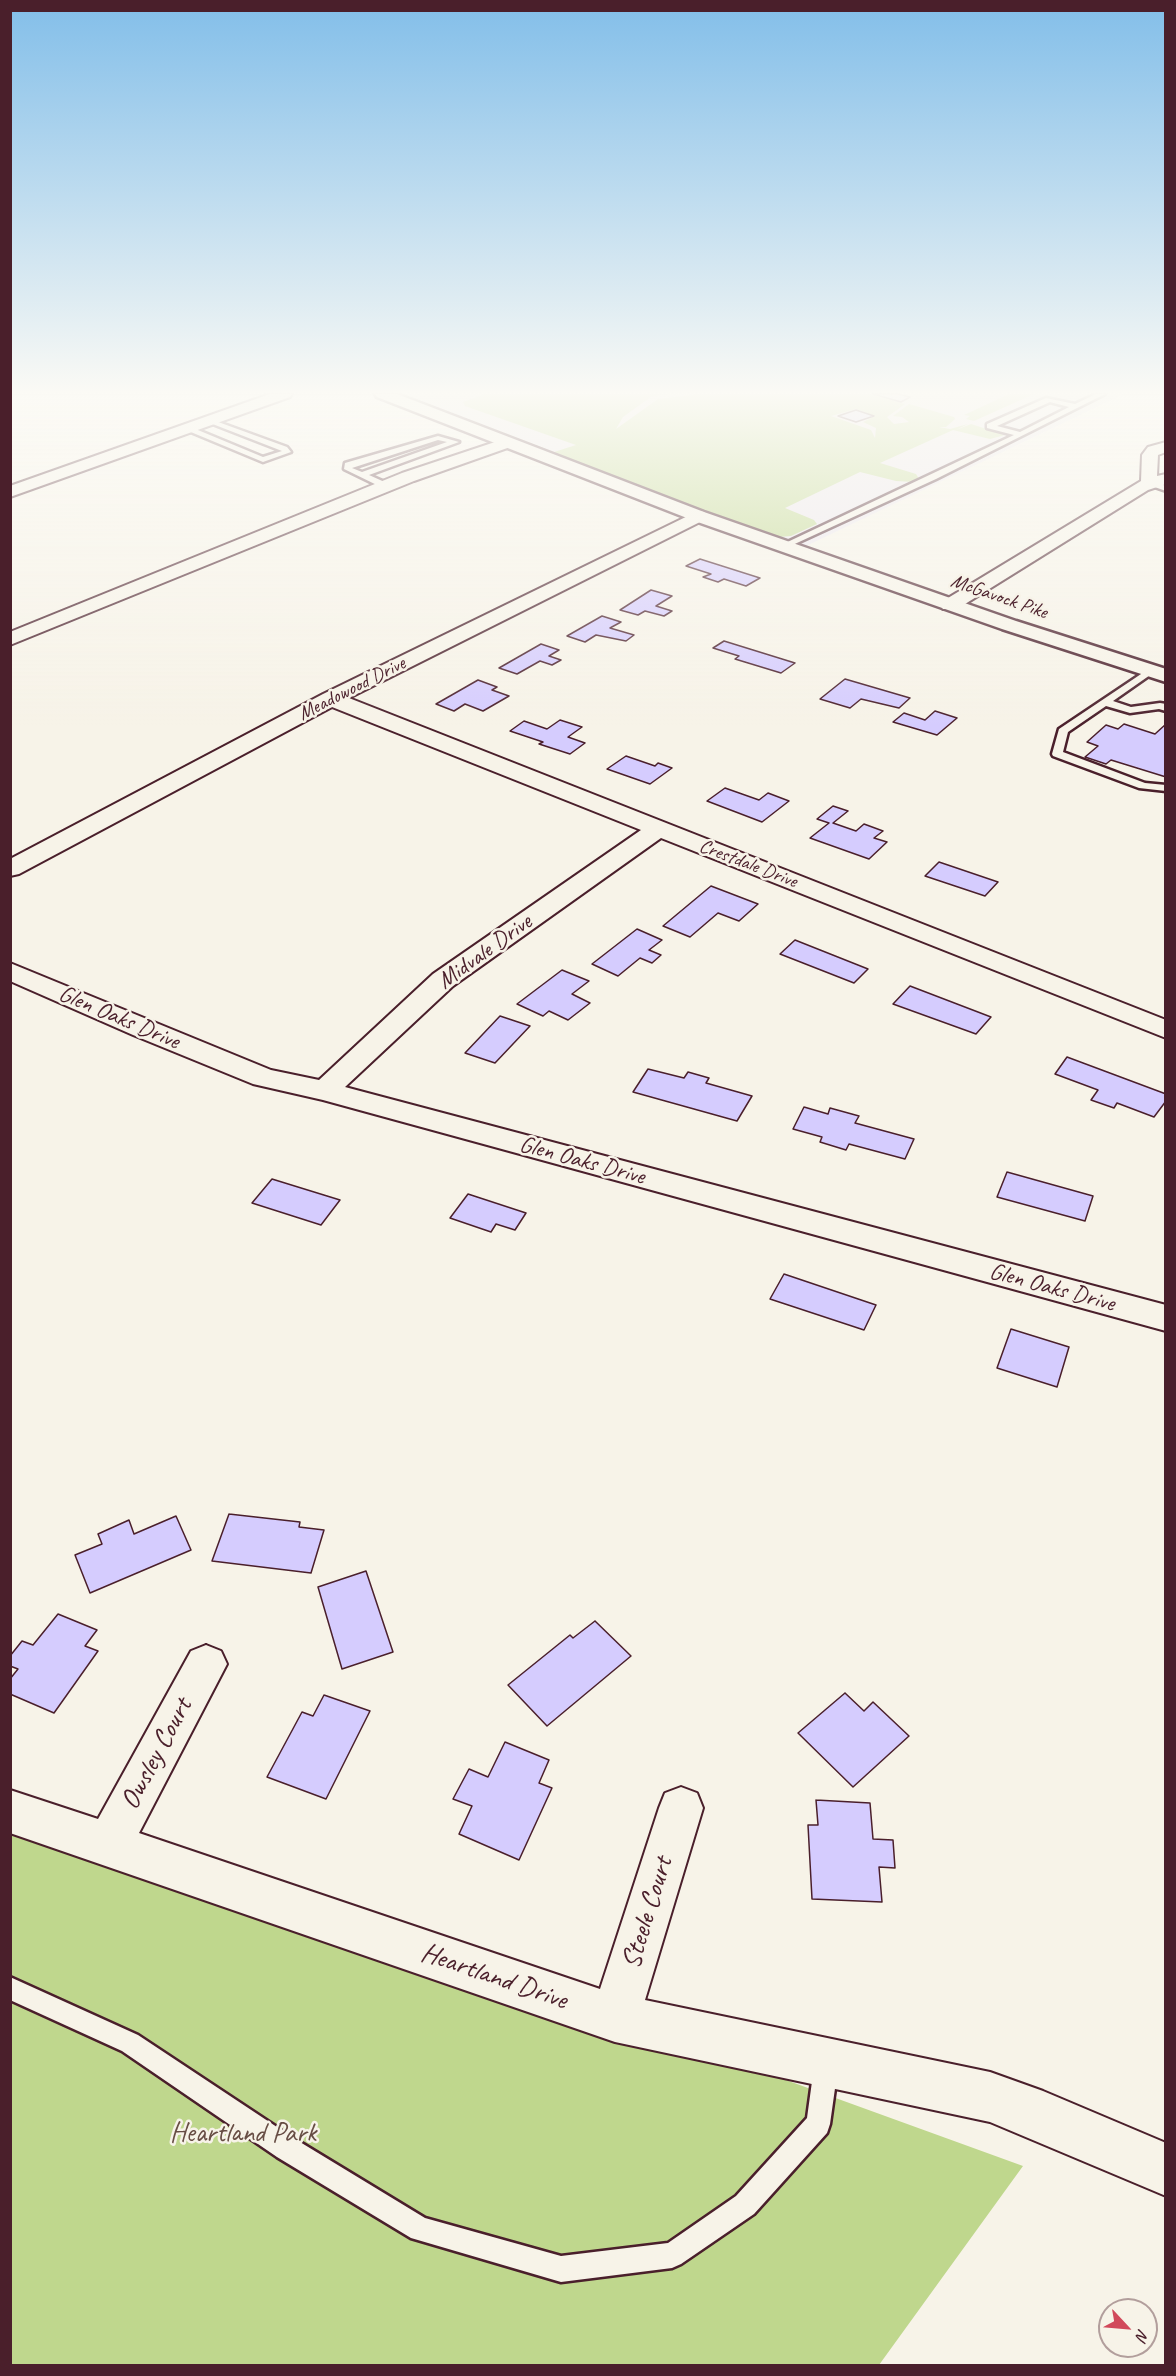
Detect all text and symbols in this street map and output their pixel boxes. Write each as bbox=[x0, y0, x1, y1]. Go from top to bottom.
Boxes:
street label: McGavock Pike bbox=[948, 569, 1050, 625]
street label: Meadowood Drive bbox=[294, 652, 410, 726]
street label: Crestdale Drive bbox=[696, 834, 800, 894]
street label: Midvale Drive bbox=[432, 908, 538, 996]
street label: Glen Oaks Drive bbox=[54, 980, 184, 1056]
street label: Glen Oaks Drive bbox=[516, 1130, 648, 1192]
street label: Glen Oaks Drive bbox=[986, 1257, 1118, 1319]
street label: Owsley Court bbox=[114, 1693, 200, 1815]
street label: Steele Court bbox=[615, 1853, 681, 1973]
street label: Heartland Drive bbox=[417, 1936, 571, 2018]
park label: Heartland Park bbox=[170, 2117, 316, 2151]
north arrow bbox=[1098, 2298, 1158, 2358]
text: N bbox=[1131, 2326, 1154, 2344]

